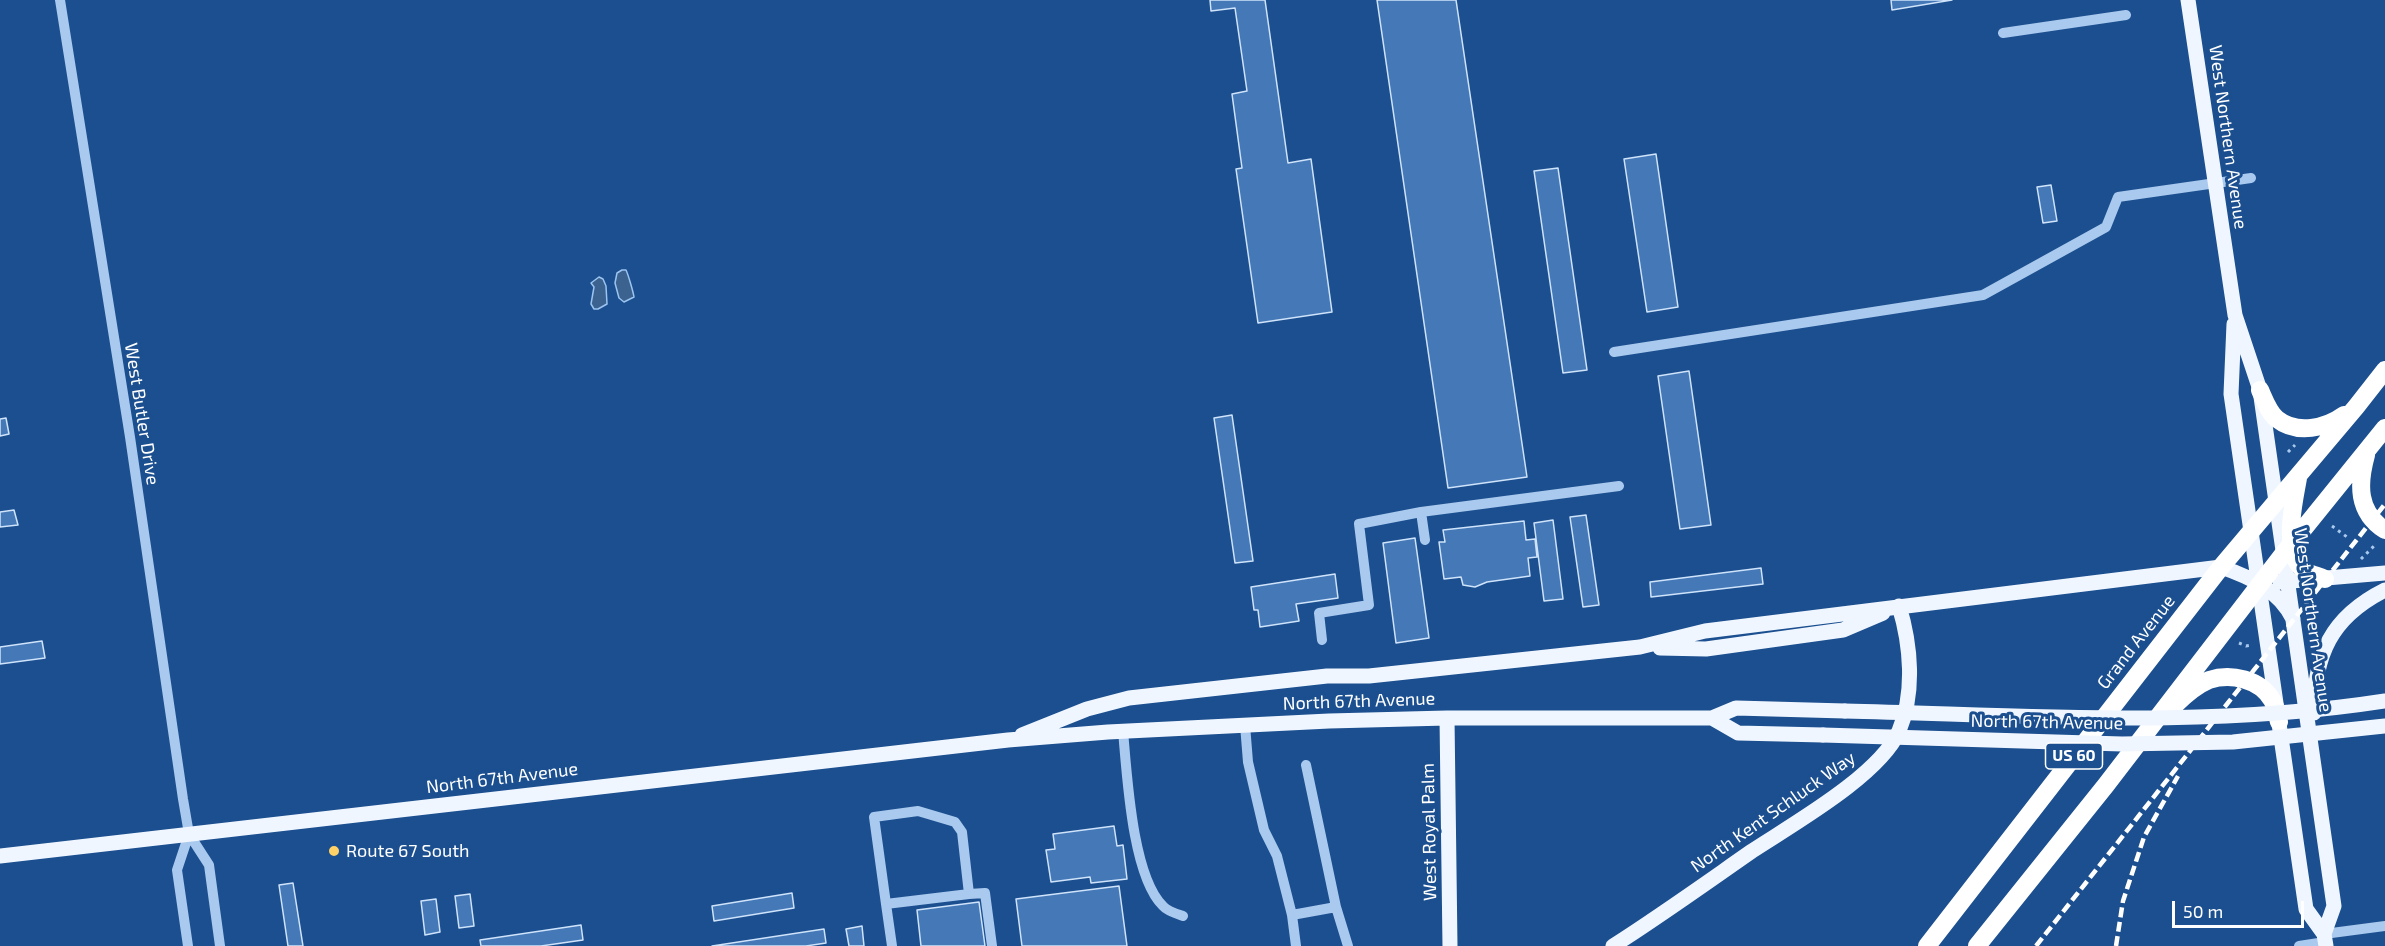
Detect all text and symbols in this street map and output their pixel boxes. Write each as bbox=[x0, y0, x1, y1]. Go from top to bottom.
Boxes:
street label: West Northern Avenue bbox=[2204, 44, 2252, 230]
street label: West Butler Drive bbox=[120, 341, 164, 487]
street label: West Northern Avenue bbox=[2289, 527, 2337, 713]
street label: Grand Avenue bbox=[2093, 591, 2179, 693]
street label: North 67th Avenue bbox=[1282, 688, 1436, 714]
street label: North 67th Avenue bbox=[1971, 710, 2123, 734]
road number: US 60 bbox=[2046, 743, 2102, 769]
street label: North Kent Schluck Way bbox=[1687, 747, 1859, 877]
street label: North 67th Avenue bbox=[425, 758, 579, 798]
street label: West Royal Palm bbox=[1417, 763, 1441, 901]
place label: Route 67 South bbox=[346, 840, 469, 862]
marker: Route 67 South bbox=[327, 844, 341, 858]
scale bar bbox=[2175, 889, 2307, 927]
text: 50 m bbox=[2183, 900, 2223, 922]

